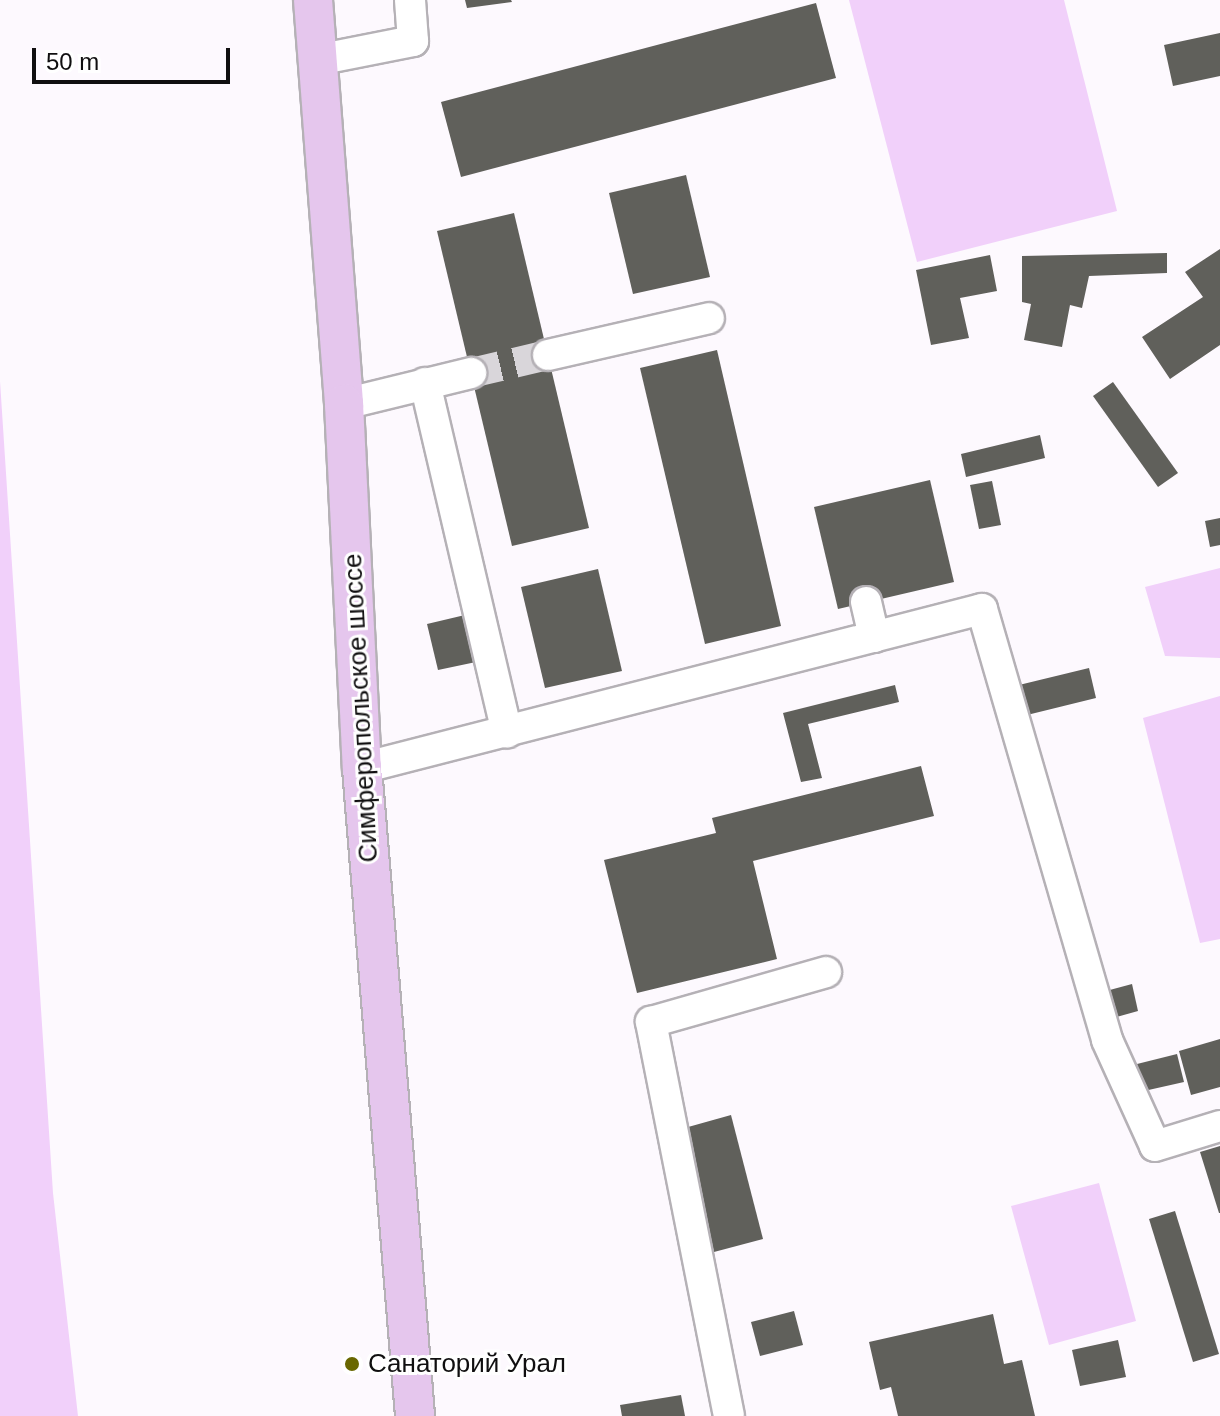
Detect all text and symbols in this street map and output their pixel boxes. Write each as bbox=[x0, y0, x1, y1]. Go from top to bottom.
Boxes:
scale bar bbox=[36, 32, 234, 82]
text: 50 m bbox=[46, 48, 99, 75]
street label: Симферопольское шоссе bbox=[337, 553, 385, 863]
place label: Санаторий Урал bbox=[368, 1348, 566, 1380]
marker: Санаторий Урал bbox=[343, 1355, 361, 1373]

